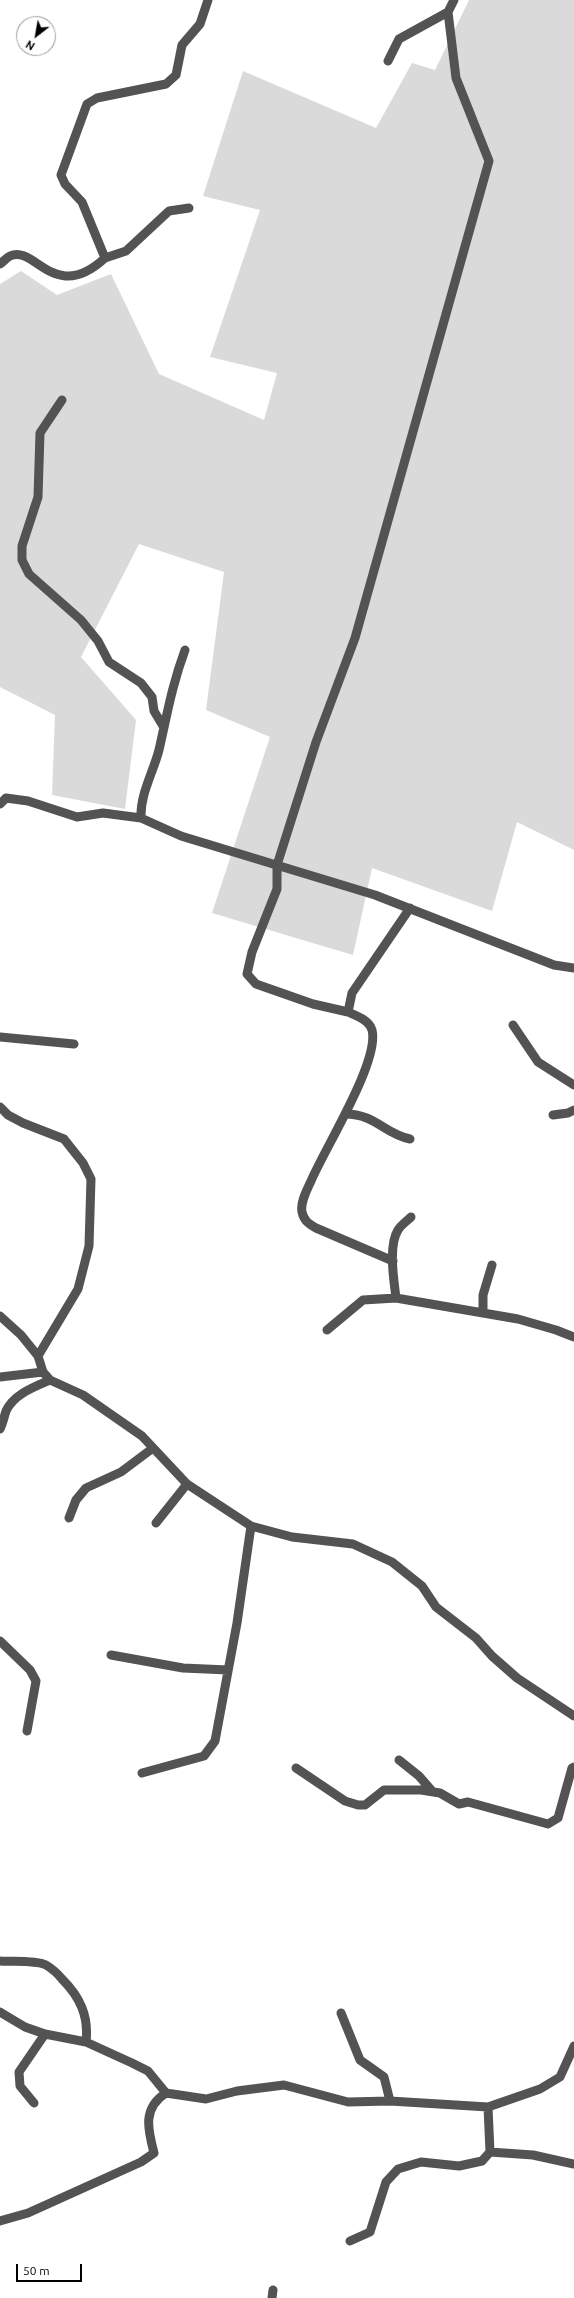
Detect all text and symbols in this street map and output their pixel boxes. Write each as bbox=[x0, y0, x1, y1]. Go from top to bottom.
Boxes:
north arrow bbox=[16, 16, 56, 56]
text: N bbox=[24, 38, 37, 53]
scale bar bbox=[18, 2256, 84, 2282]
text: 50 m bbox=[23, 2264, 50, 2277]

